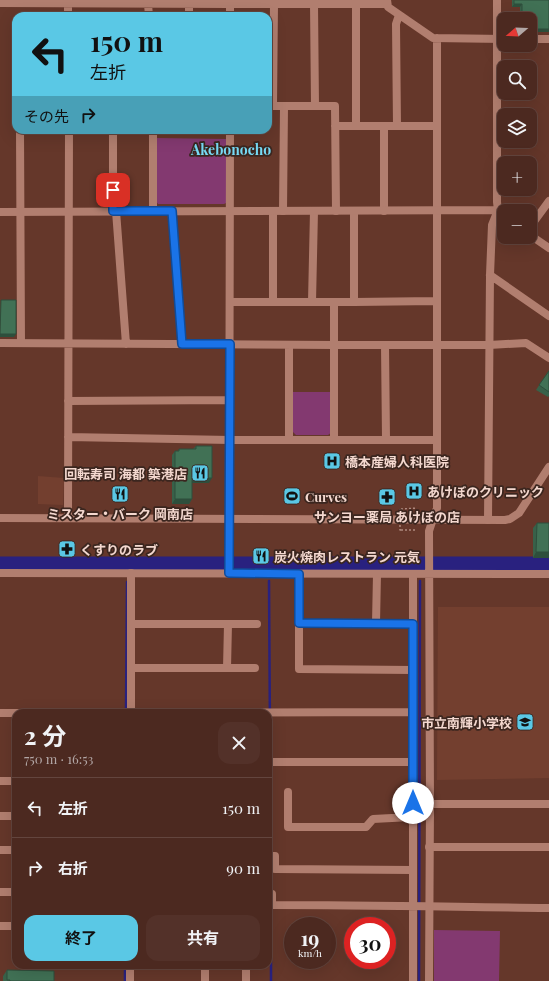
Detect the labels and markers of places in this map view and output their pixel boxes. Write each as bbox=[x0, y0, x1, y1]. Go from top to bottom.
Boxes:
pin bbox=[96, 173, 130, 207]
hospital icon: 橋本産婦人科医院 bbox=[322, 451, 342, 471]
place label: 橋本産婦人科医院 bbox=[345, 453, 449, 470]
restaurant icon: 回転寿司 海都 築港店 bbox=[190, 463, 210, 483]
place label: 回転寿司 海都 築港店 bbox=[64, 465, 187, 482]
hospital icon: あけぼのクリニック bbox=[404, 481, 424, 501]
place label: あけぼのクリニック bbox=[427, 483, 544, 500]
restaurant icon: ミスター・バーク 岡南店 bbox=[110, 484, 130, 504]
sports icon: Curves bbox=[282, 486, 302, 506]
pharmacy icon: サンヨー薬局 あけぼの店 bbox=[377, 487, 397, 507]
place label: Curves bbox=[305, 488, 347, 505]
place label: ミスター・バーク 岡南店 bbox=[47, 505, 193, 522]
place label: サンヨー薬局 あけぼの店 bbox=[314, 508, 460, 525]
pharmacy icon: くすりのラブ bbox=[57, 539, 77, 559]
place label: くすりのラブ bbox=[80, 541, 158, 558]
restaurant icon: 炭火焼肉レストラン 元気 bbox=[251, 546, 271, 566]
place label: 炭火焼肉レストラン 元気 bbox=[274, 548, 420, 565]
school or university icon: 市立南輝小学校 bbox=[515, 712, 535, 732]
place label: 市立南輝小学校 bbox=[421, 714, 512, 731]

